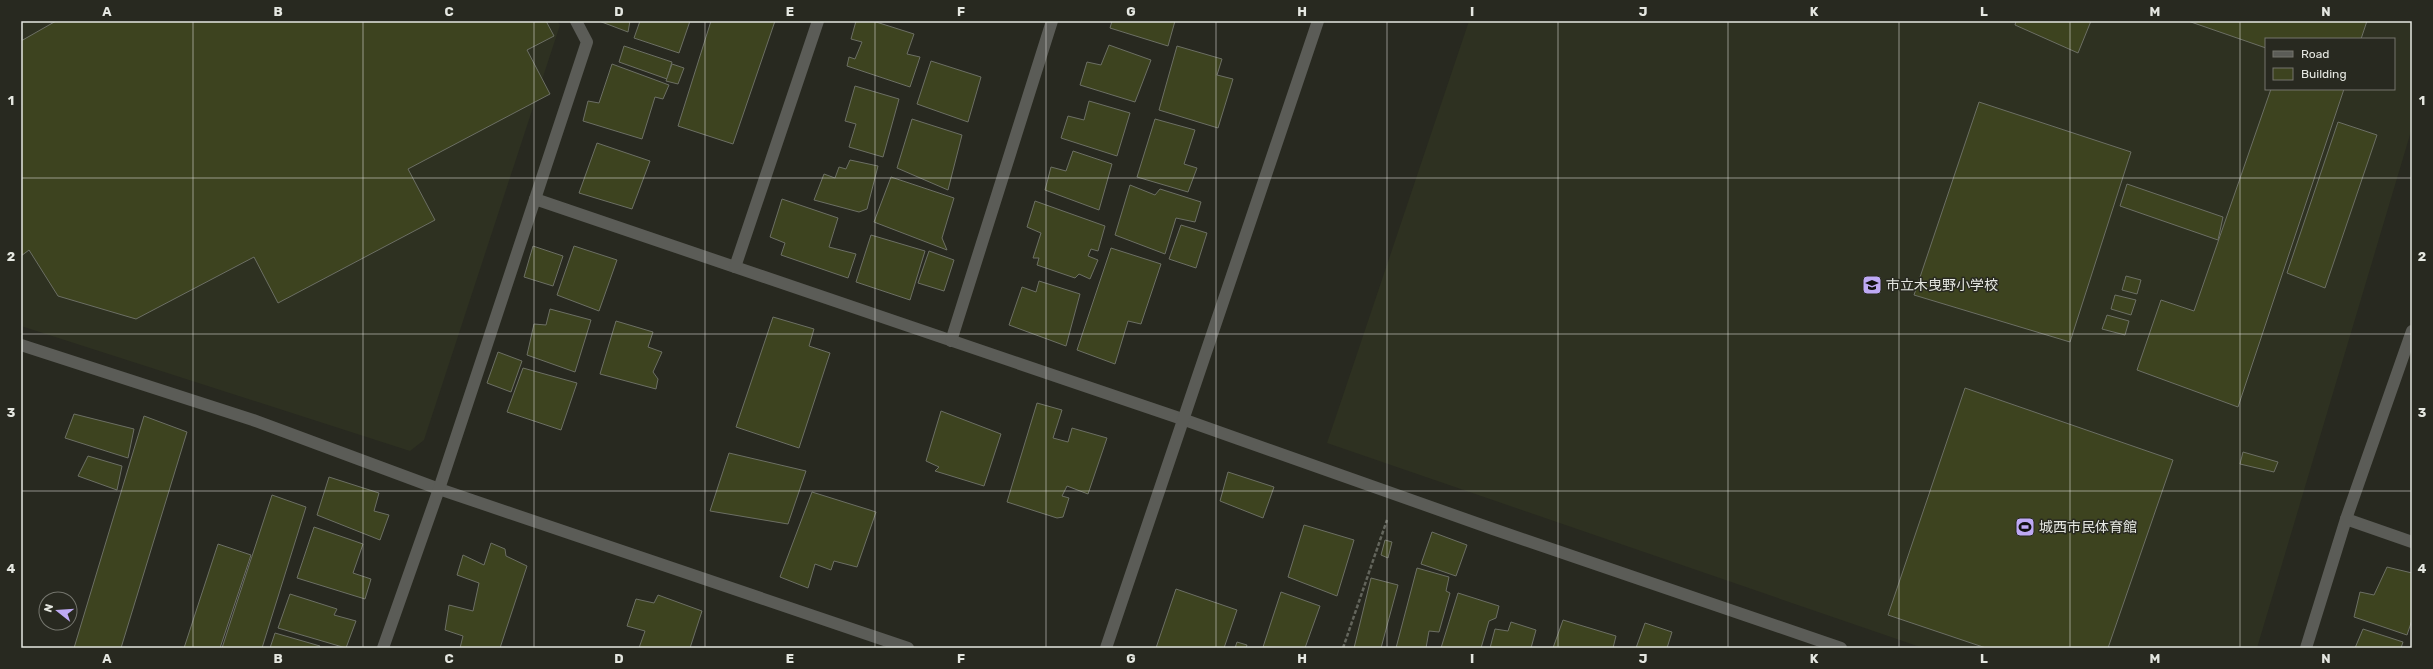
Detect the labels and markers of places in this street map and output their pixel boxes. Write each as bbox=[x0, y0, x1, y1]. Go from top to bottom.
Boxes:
school or university icon: 市立木曳野小学校 bbox=[1861, 274, 1883, 296]
place label: 市立木曳野小学校 bbox=[1886, 277, 1998, 294]
sports icon: 城西市民体育館 bbox=[2014, 516, 2036, 538]
place label: 城西市民体育館 bbox=[2039, 519, 2137, 536]

